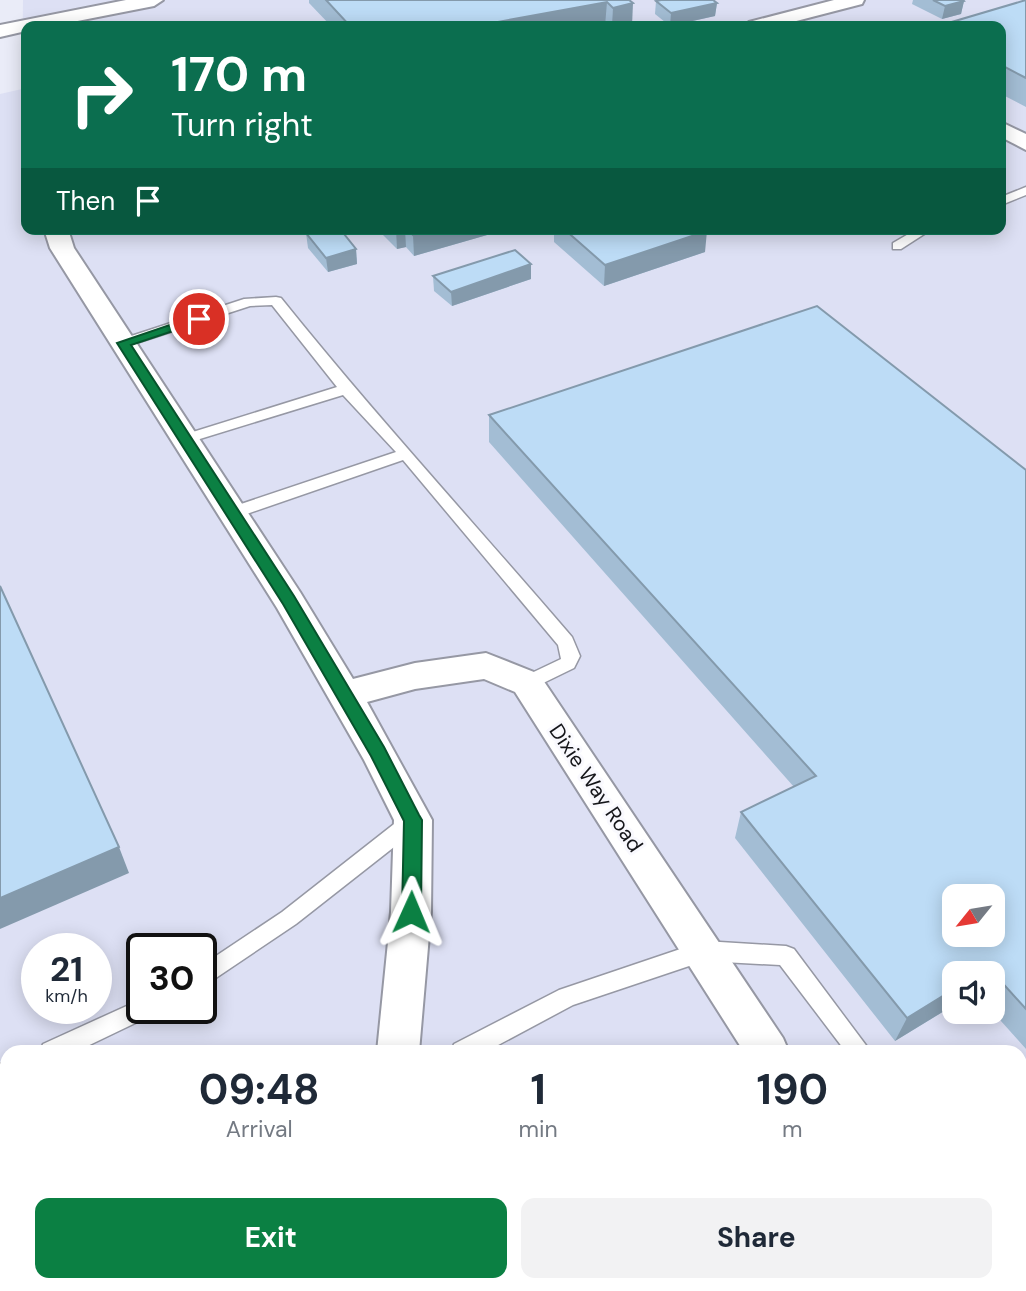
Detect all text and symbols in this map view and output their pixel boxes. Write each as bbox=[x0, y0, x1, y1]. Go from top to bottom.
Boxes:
text: 170 m bbox=[171, 42, 307, 106]
icon: right bbox=[56, 49, 147, 140]
text: Turn right bbox=[171, 104, 313, 146]
icon: arrive bbox=[129, 182, 167, 220]
text: Then bbox=[56, 184, 115, 218]
pin bbox=[169, 289, 229, 349]
icon: arrive bbox=[180, 300, 218, 338]
street label: Dixie Way Road bbox=[543, 718, 649, 858]
position arrow bbox=[374, 875, 448, 949]
north arrow bbox=[942, 884, 1004, 947]
map controls bbox=[942, 884, 1005, 1024]
speed limit sign: 30 bbox=[126, 933, 217, 1024]
text: 21 bbox=[50, 946, 83, 992]
button: sound bbox=[942, 961, 1005, 1024]
text: km/h bbox=[45, 984, 88, 1008]
text: 09:48 bbox=[199, 1062, 320, 1117]
text: 1 bbox=[530, 1062, 546, 1117]
text: 190 bbox=[757, 1062, 828, 1117]
text: Arrival bbox=[226, 1114, 293, 1144]
text: min bbox=[519, 1114, 558, 1144]
text: m bbox=[782, 1114, 803, 1144]
button: Exit bbox=[35, 1198, 507, 1278]
button: Share bbox=[521, 1198, 992, 1278]

